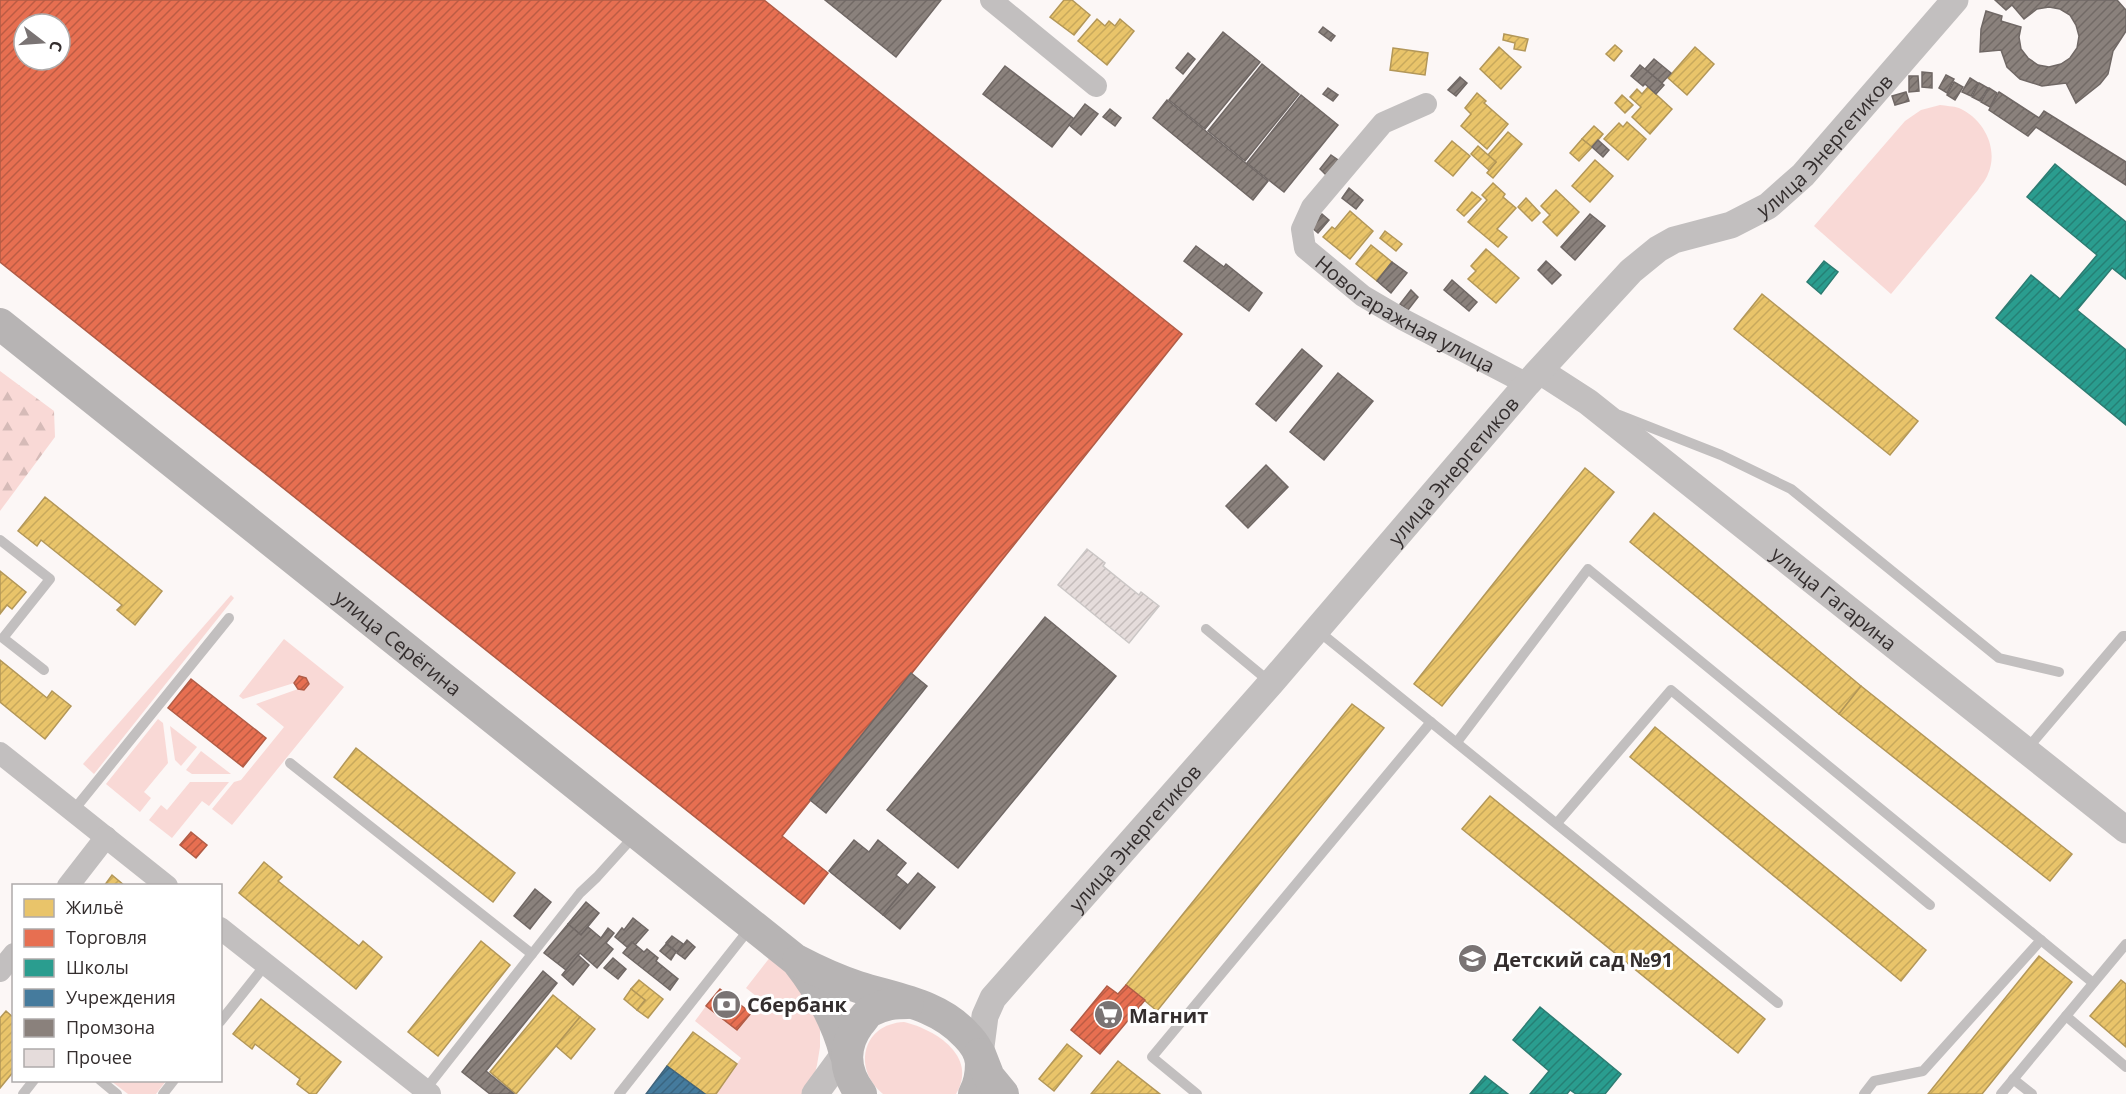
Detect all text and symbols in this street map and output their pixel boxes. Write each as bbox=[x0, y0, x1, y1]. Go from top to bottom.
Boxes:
north arrow bbox=[12, 12, 72, 72]
text: С bbox=[44, 38, 68, 54]
street label: улица Энергетиков bbox=[1752, 68, 1898, 223]
street label: Новогаражная улица bbox=[1310, 249, 1500, 379]
street label: улица Энергетиков bbox=[1382, 390, 1524, 550]
street label: улица Гагарина bbox=[1766, 540, 1903, 656]
street label: улица Серёгина bbox=[329, 583, 468, 702]
street label: улица Энергетиков bbox=[1062, 758, 1207, 917]
legend bbox=[12, 884, 222, 1082]
text: Жильё bbox=[66, 895, 124, 919]
text: Торговля bbox=[66, 925, 147, 949]
school or university icon: Детский сад №91 bbox=[1457, 943, 1489, 975]
place label: Детский сад №91 bbox=[1494, 946, 1673, 973]
text: Школы bbox=[66, 955, 129, 979]
text: Учреждения bbox=[66, 985, 176, 1009]
bank icon: Сбербанк bbox=[710, 988, 742, 1020]
place label: Сбербанк bbox=[747, 991, 847, 1018]
supermarket icon: Магнит bbox=[1092, 999, 1124, 1031]
place label: Магнит bbox=[1129, 1002, 1208, 1029]
text: Промзона bbox=[66, 1015, 155, 1039]
text: Прочее bbox=[66, 1045, 132, 1069]

